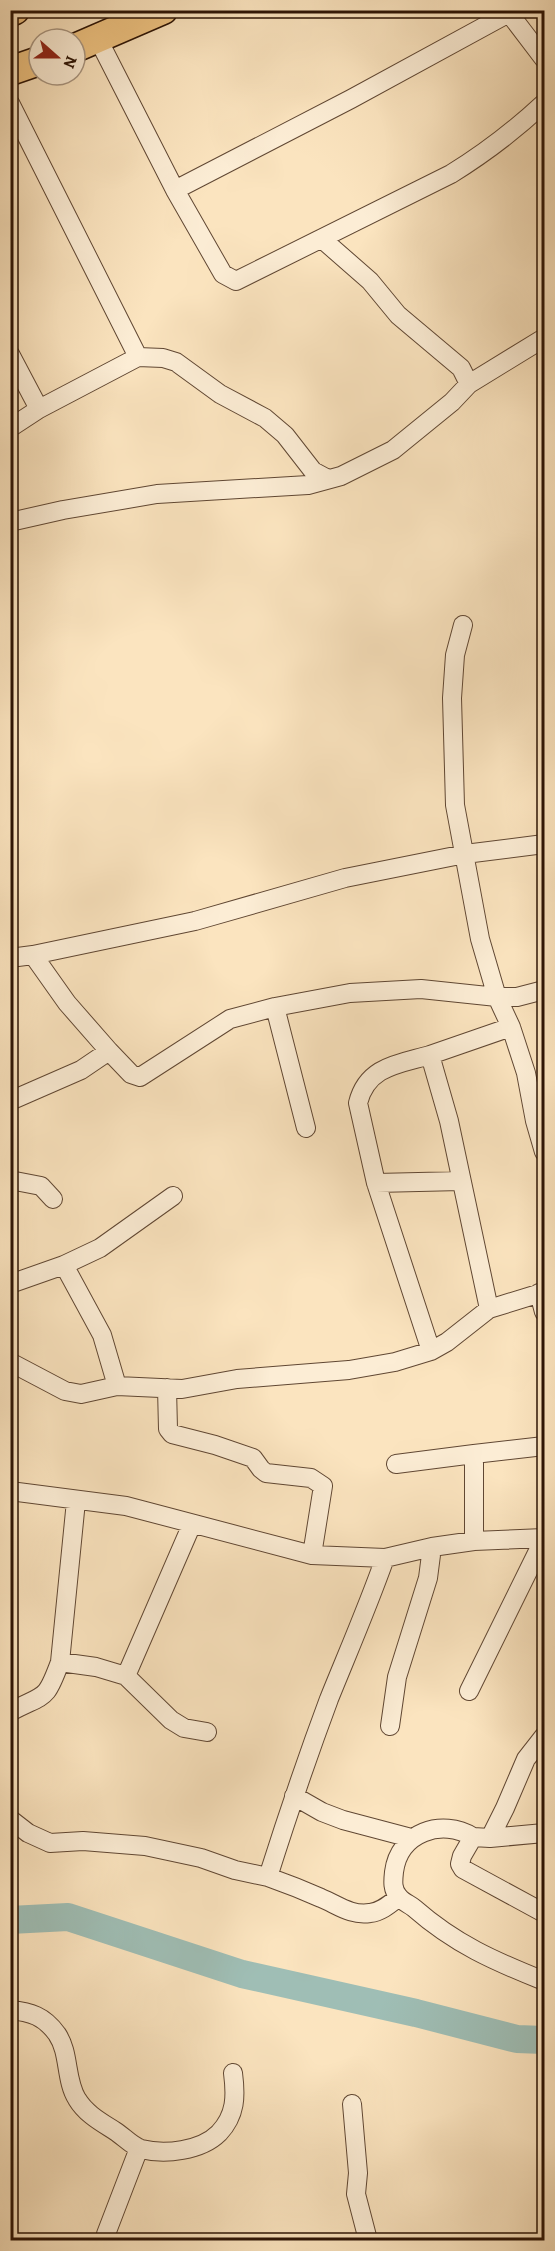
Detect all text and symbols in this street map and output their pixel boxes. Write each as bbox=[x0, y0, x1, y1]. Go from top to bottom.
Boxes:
north arrow bbox=[27, 27, 87, 87]
text: N bbox=[58, 53, 82, 72]

